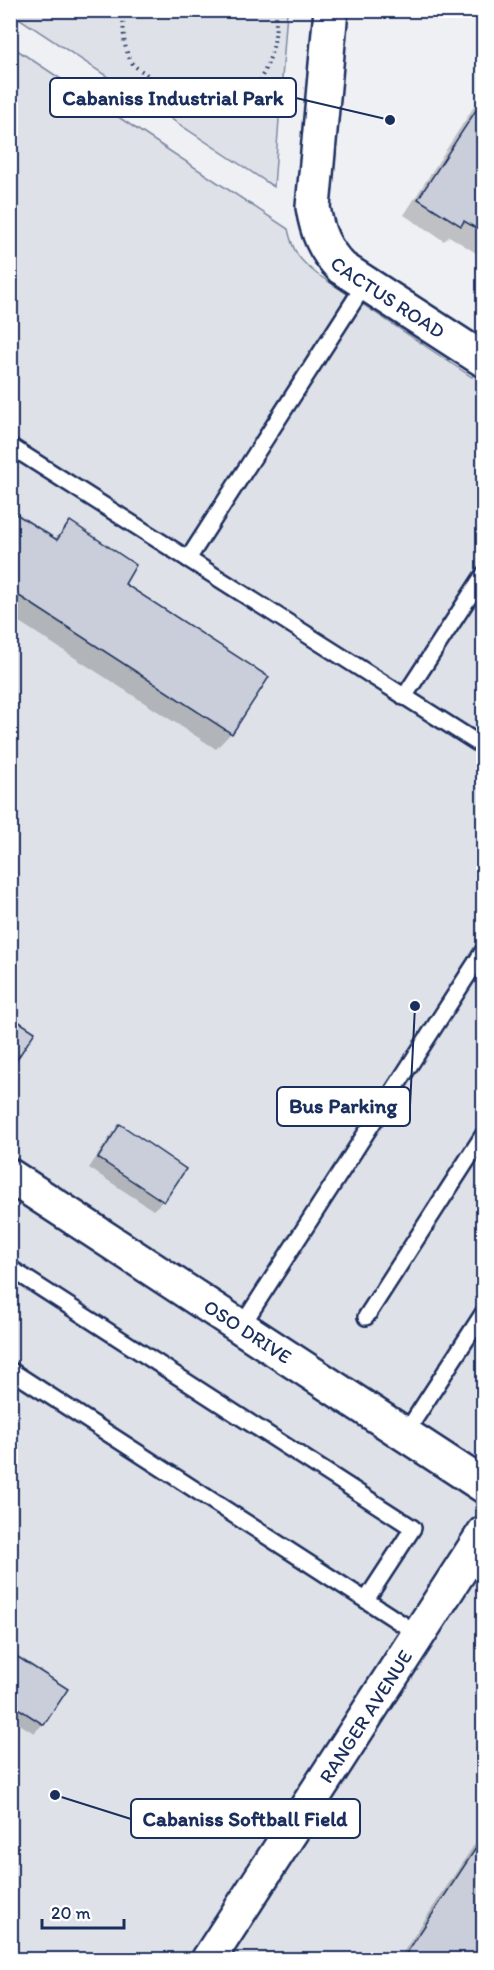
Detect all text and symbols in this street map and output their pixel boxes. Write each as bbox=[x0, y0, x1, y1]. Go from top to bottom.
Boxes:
callout: Cabaniss Industrial Park bbox=[50, 78, 296, 117]
text: Cabaniss Industrial Park bbox=[62, 85, 285, 110]
street label: CACTUS ROAD bbox=[325, 251, 449, 343]
callout: Bus Parking bbox=[277, 1087, 410, 1126]
text: Bus Parking bbox=[289, 1093, 397, 1119]
street label: OSO DRIVE bbox=[199, 1294, 296, 1369]
street label: RANGER AVENUE bbox=[314, 1645, 417, 1787]
callout: Cabaniss Softball Field bbox=[131, 1799, 360, 1838]
text: Cabaniss Softball Field bbox=[142, 1806, 348, 1831]
scale bar bbox=[42, 1892, 124, 1930]
text: 20 m bbox=[51, 1902, 91, 1924]

